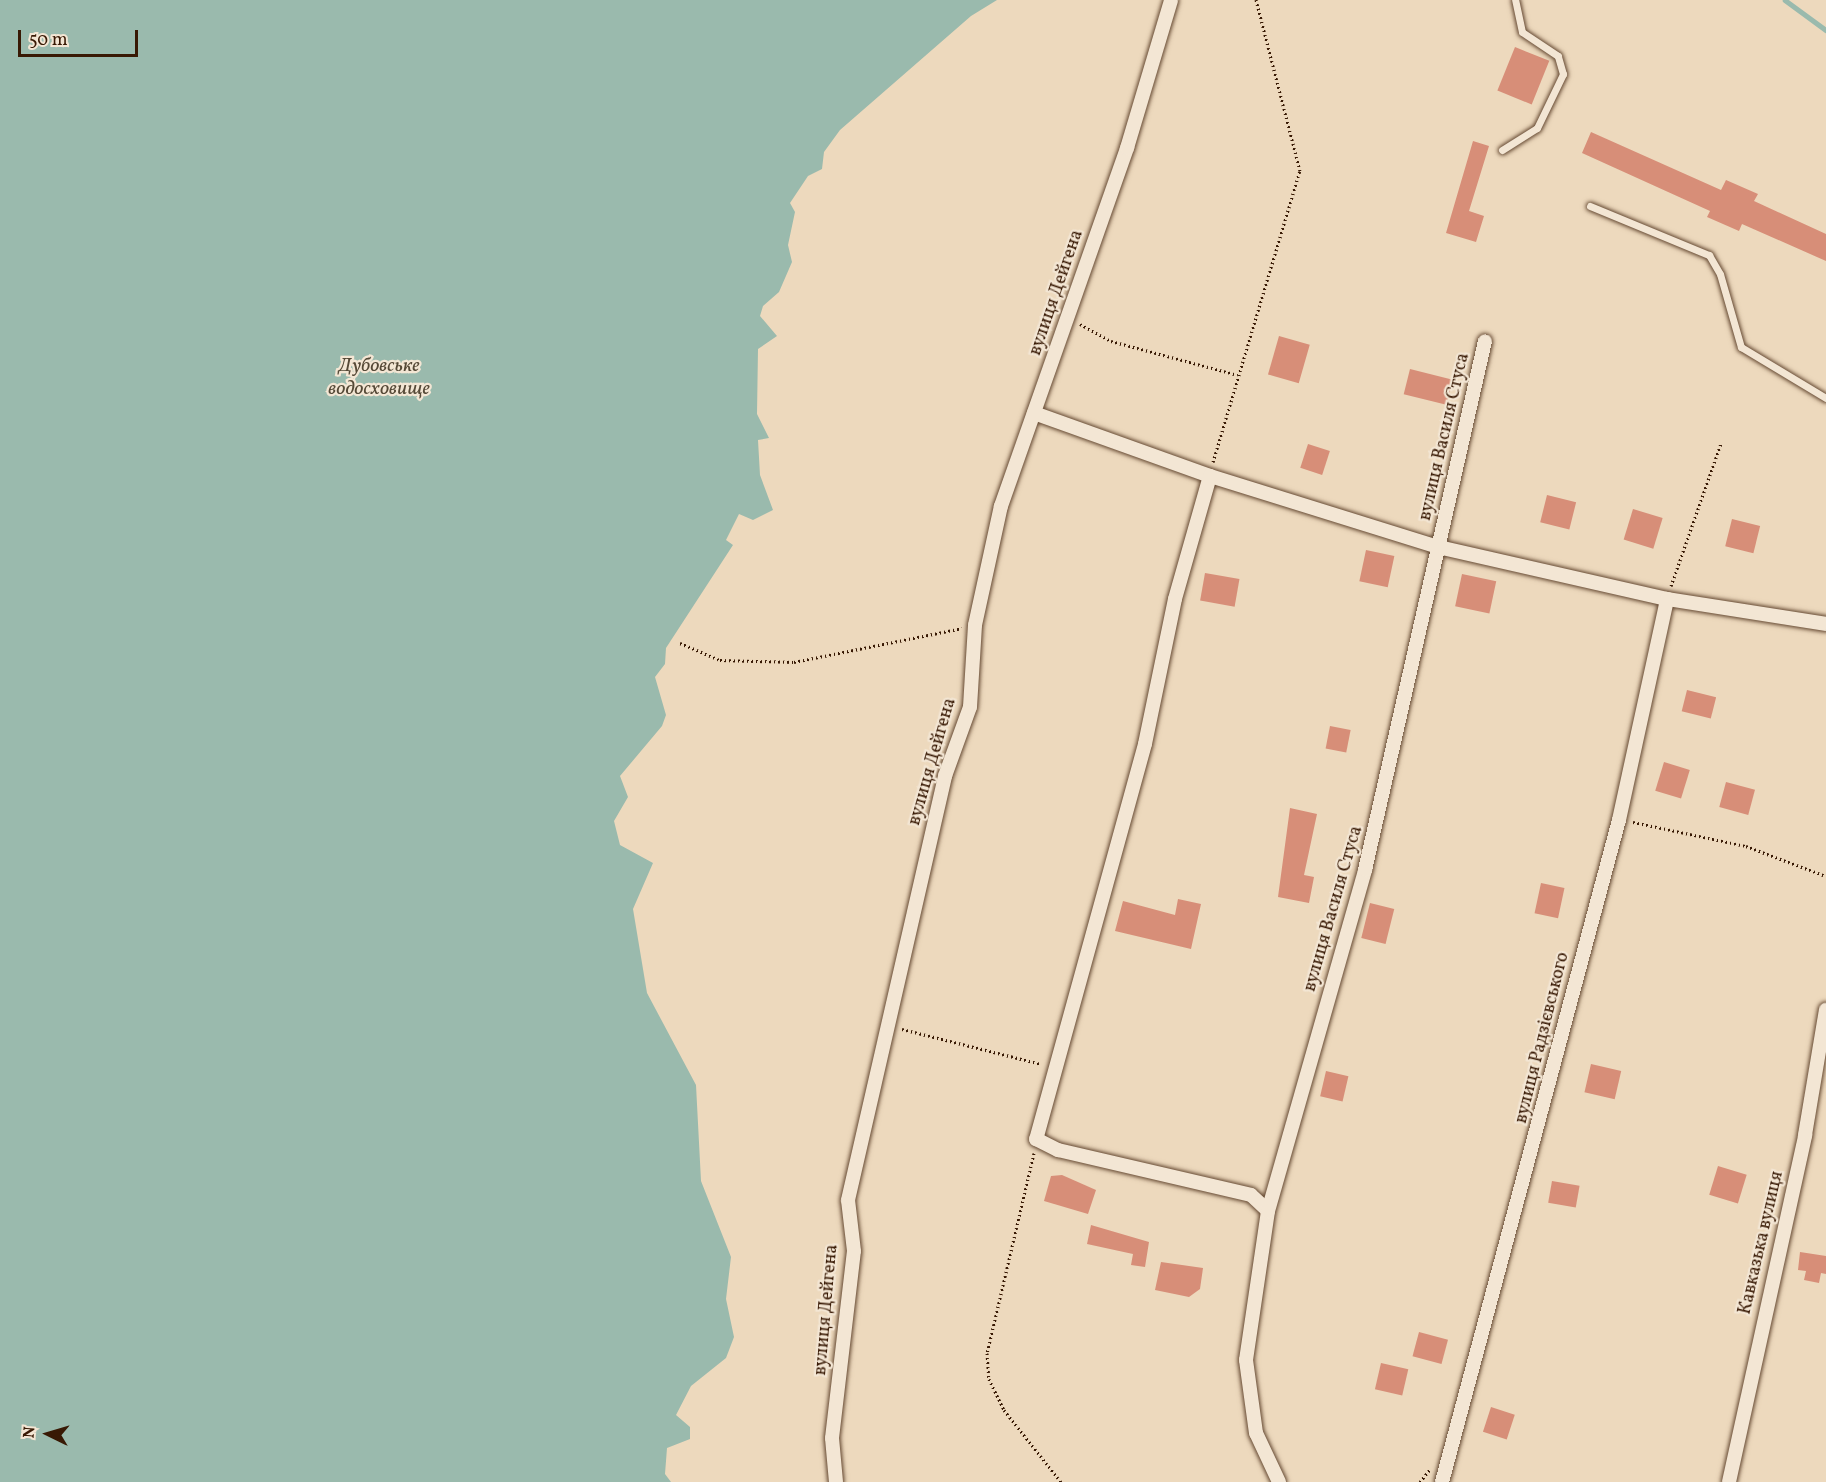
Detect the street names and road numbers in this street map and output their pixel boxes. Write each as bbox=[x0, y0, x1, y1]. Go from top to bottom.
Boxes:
street label: вулиця Дейгена bbox=[1025, 227, 1089, 359]
street label: вулиця Василя Стуса bbox=[1415, 351, 1475, 523]
street label: вулиця Дейгена bbox=[905, 696, 961, 828]
street label: вулиця Василя Стуса bbox=[1300, 824, 1368, 994]
street label: вулиця Радзієвського bbox=[1511, 950, 1575, 1126]
street label: Кавказька вулиця bbox=[1735, 1169, 1789, 1317]
street label: вулиця Дейгена bbox=[811, 1244, 843, 1376]

